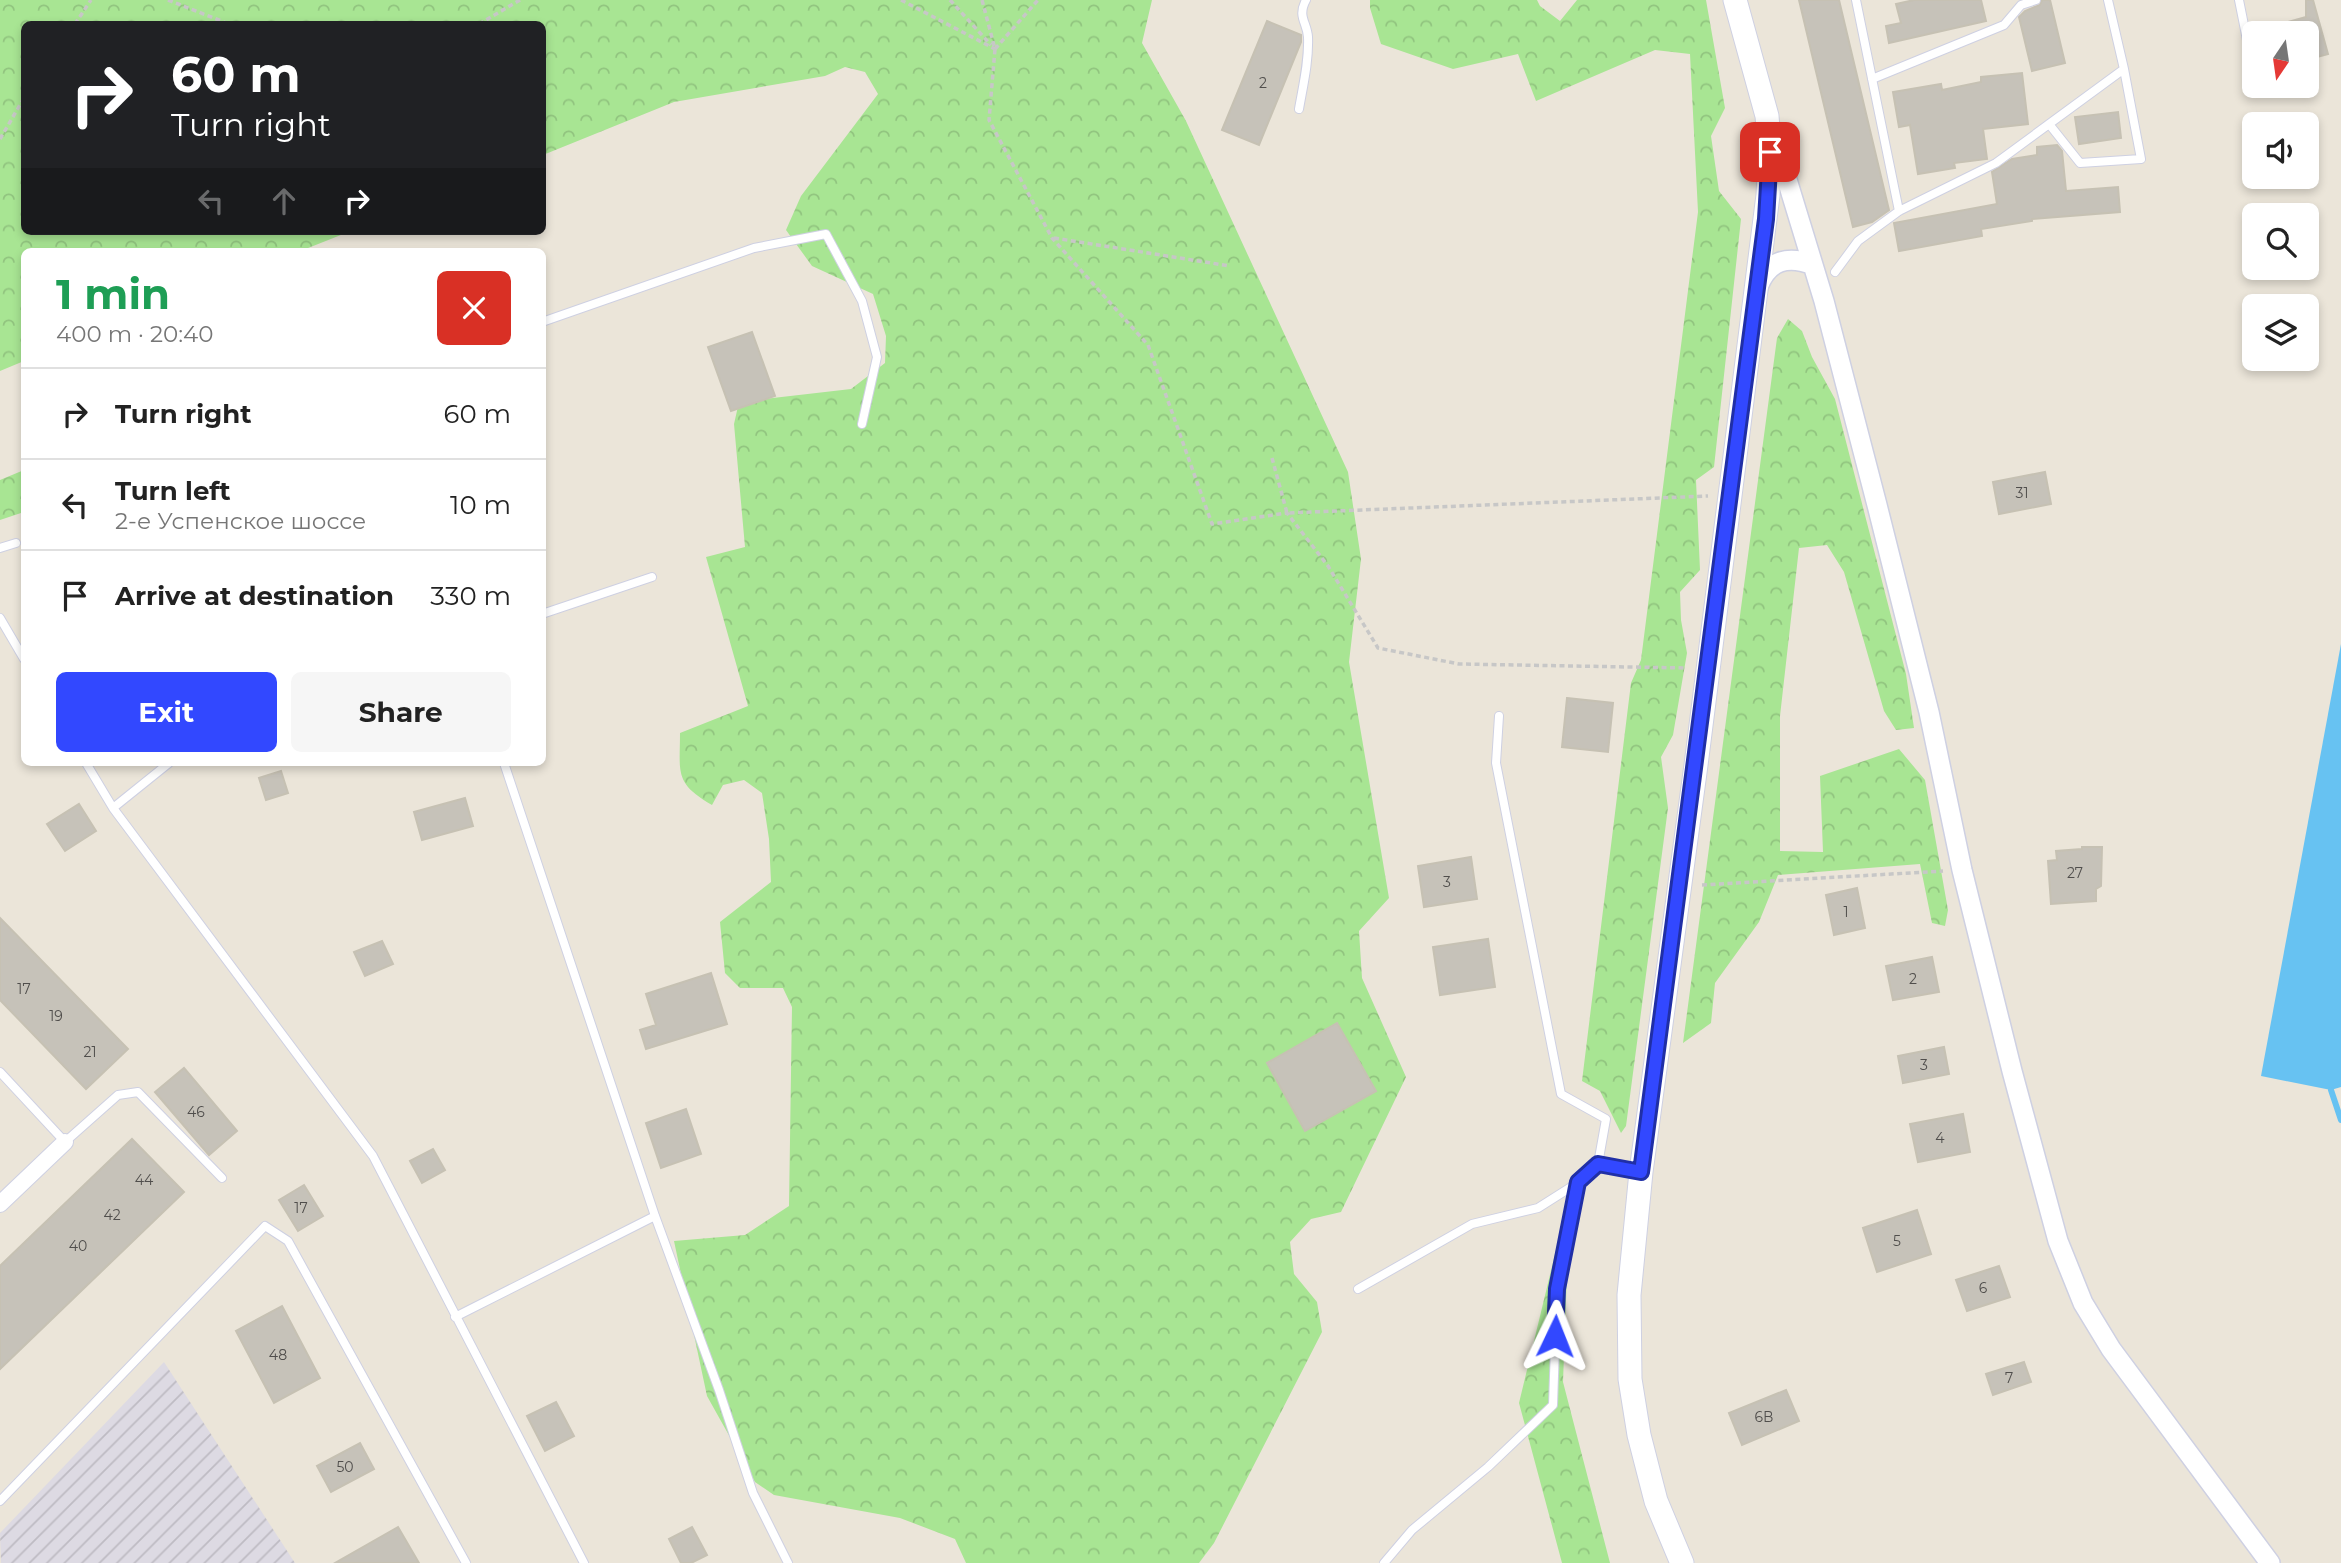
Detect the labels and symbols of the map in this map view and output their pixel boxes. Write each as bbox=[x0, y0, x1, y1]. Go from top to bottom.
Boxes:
north arrow bbox=[2242, 21, 2319, 98]
house number: 2 bbox=[1259, 74, 1267, 92]
pin bbox=[1740, 122, 1800, 182]
house number: 31 bbox=[2016, 484, 2028, 502]
house number: 27 bbox=[2067, 864, 2083, 882]
house number: 3 bbox=[1443, 873, 1451, 891]
house number: 1 bbox=[1843, 903, 1849, 921]
house number: 2 bbox=[1909, 970, 1917, 988]
house number: 17 bbox=[17, 980, 31, 998]
house number: 19 bbox=[49, 1007, 63, 1025]
house number: 21 bbox=[83, 1043, 97, 1061]
house number: 3 bbox=[1920, 1056, 1928, 1074]
house number: 46 bbox=[187, 1103, 205, 1121]
house number: 4 bbox=[1935, 1129, 1945, 1147]
house number: 44 bbox=[135, 1171, 154, 1189]
house number: 17 bbox=[294, 1199, 308, 1217]
house number: 42 bbox=[103, 1206, 121, 1224]
house number: 5 bbox=[1893, 1232, 1901, 1250]
house number: 40 bbox=[69, 1237, 87, 1255]
house number: 6 bbox=[1979, 1279, 1988, 1297]
position arrow bbox=[1518, 1299, 1592, 1373]
house number: 48 bbox=[269, 1346, 287, 1364]
house number: 7 bbox=[2005, 1369, 2013, 1387]
house number: 6В bbox=[1754, 1408, 1774, 1426]
house number: 50 bbox=[336, 1458, 354, 1476]

